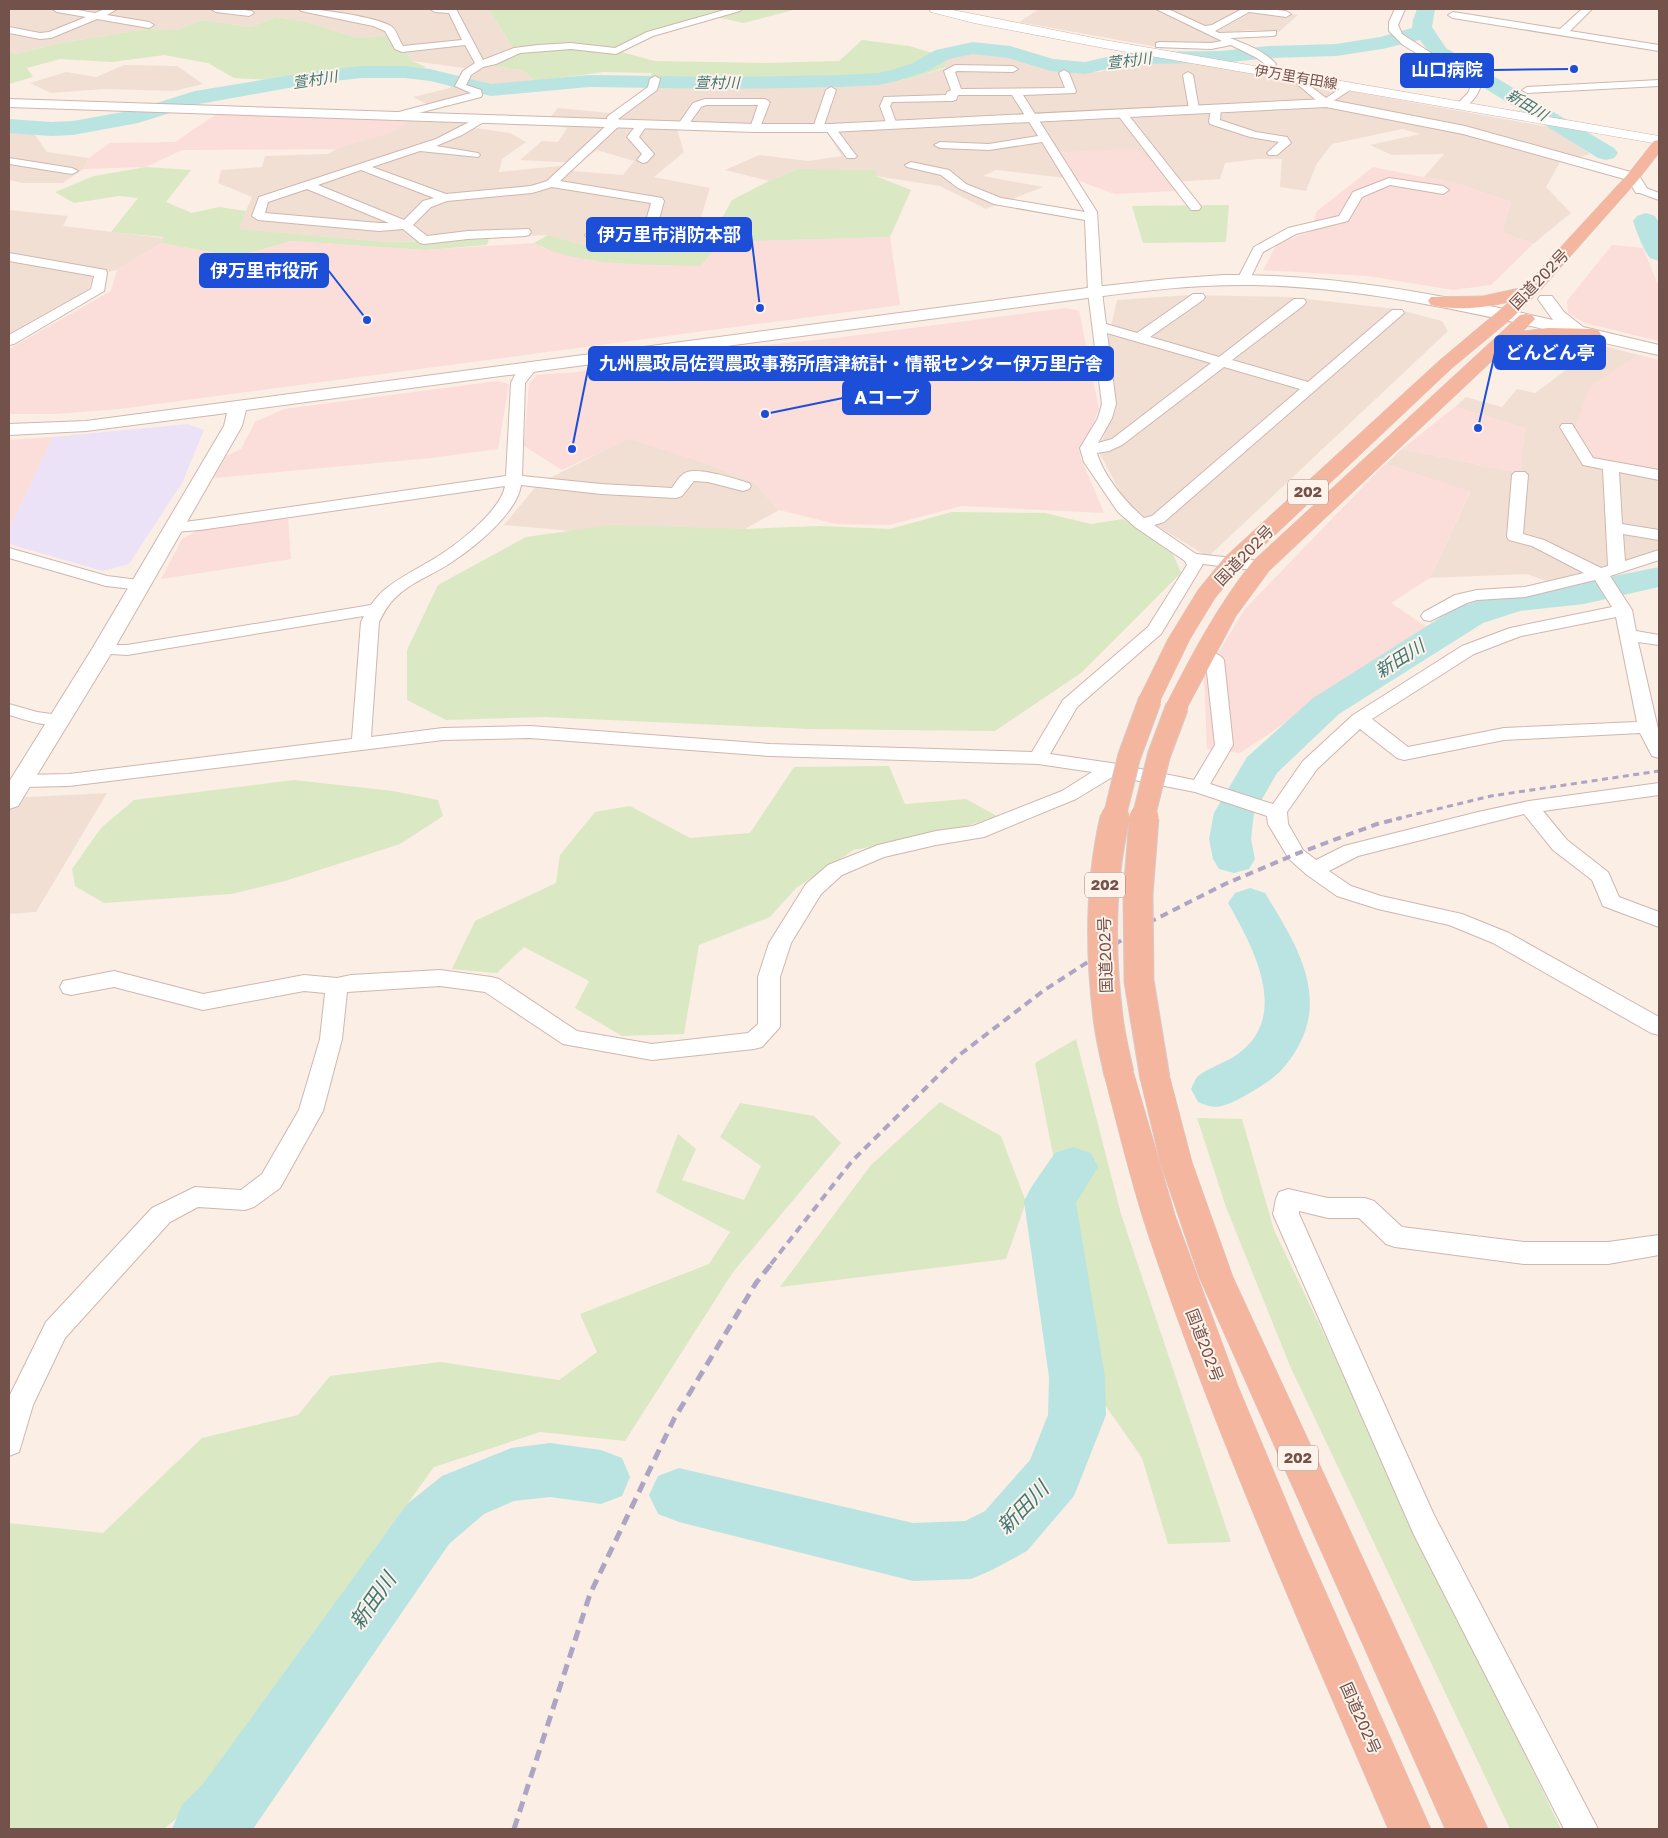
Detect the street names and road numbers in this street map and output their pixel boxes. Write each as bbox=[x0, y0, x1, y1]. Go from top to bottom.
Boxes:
street label: 伊万里有田線 bbox=[1253, 61, 1339, 92]
street label: 国道202号 bbox=[1505, 245, 1573, 313]
road number: 202 bbox=[1288, 480, 1328, 504]
street label: 国道202号 bbox=[1210, 521, 1278, 589]
road number: 202 bbox=[1085, 872, 1125, 898]
street label: 国道202号 bbox=[1094, 916, 1116, 994]
street label: 国道202号 bbox=[1182, 1306, 1228, 1384]
road number: 202 bbox=[1278, 1446, 1318, 1470]
street label: 国道202号 bbox=[1336, 1679, 1386, 1757]

